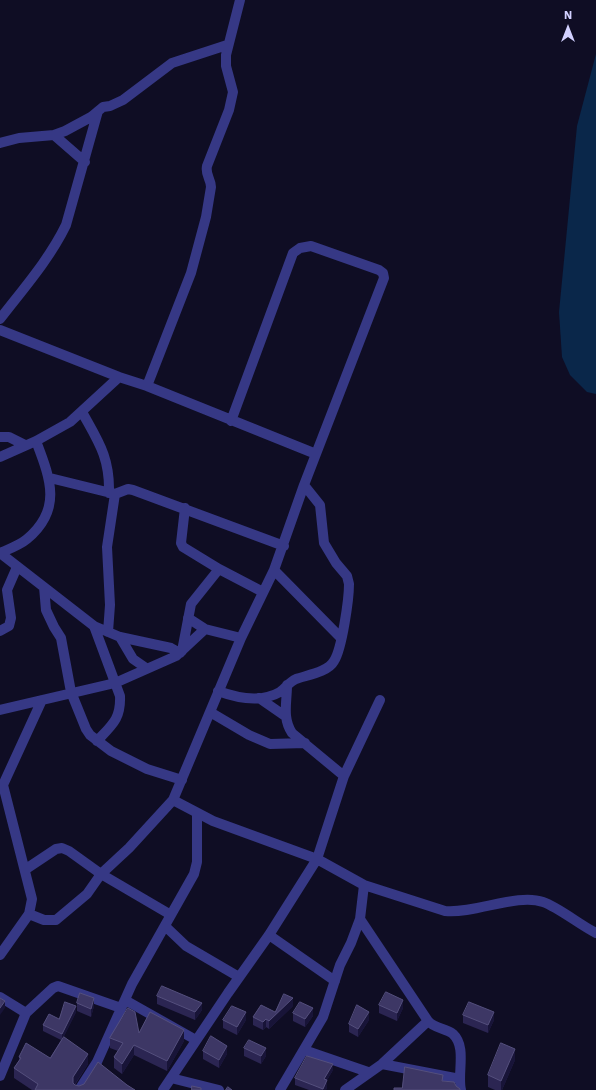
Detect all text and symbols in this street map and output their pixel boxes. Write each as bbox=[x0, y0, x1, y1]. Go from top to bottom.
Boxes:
north arrow bbox=[548, 8, 588, 48]
text: N bbox=[564, 9, 572, 22]

